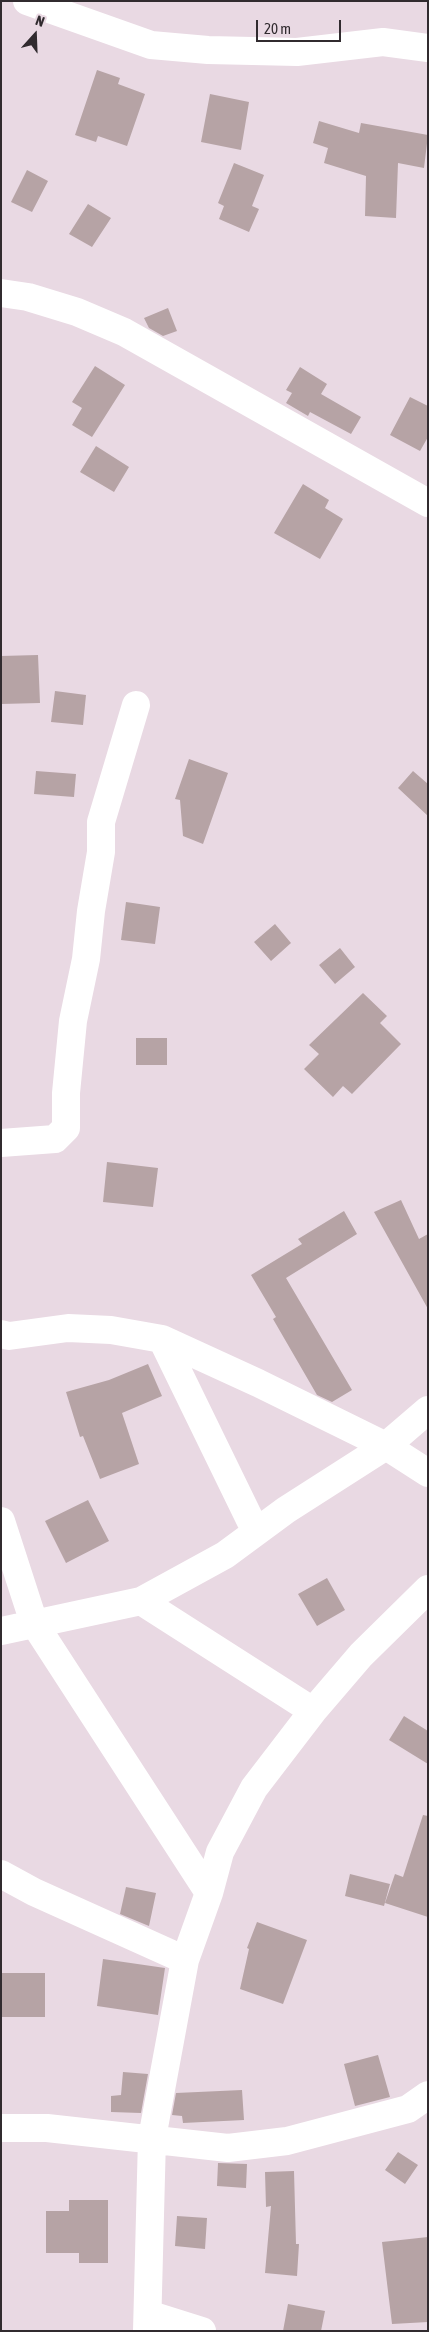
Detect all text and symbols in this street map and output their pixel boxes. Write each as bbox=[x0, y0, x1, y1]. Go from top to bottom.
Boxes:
north arrow bbox=[10, 10, 60, 60]
scale bar bbox=[259, 10, 344, 42]
text: N bbox=[34, 12, 47, 30]
text: 20 m bbox=[264, 20, 291, 37]

